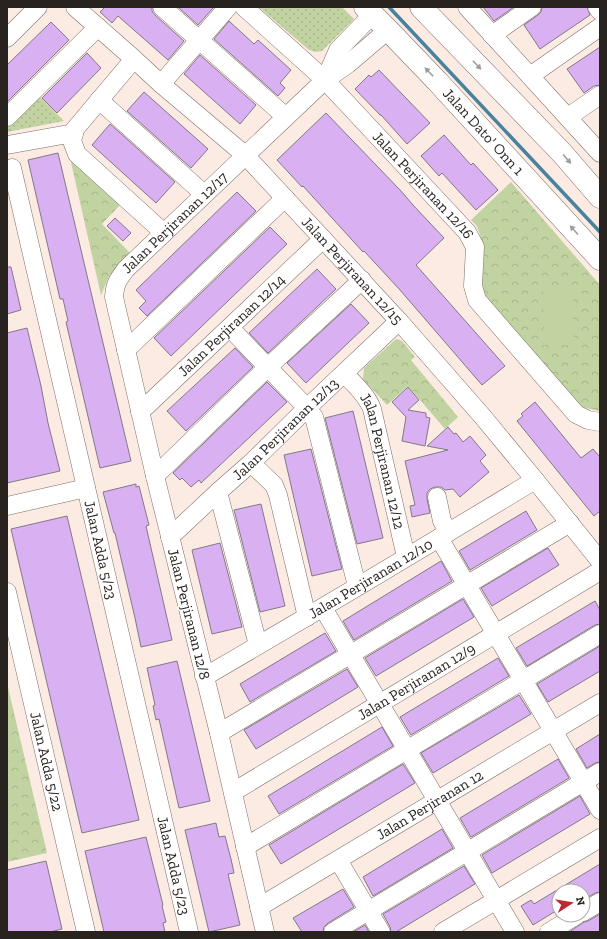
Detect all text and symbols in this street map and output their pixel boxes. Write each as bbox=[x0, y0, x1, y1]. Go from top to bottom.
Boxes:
one-way arrow bbox=[472, 60, 482, 70]
one-way arrow bbox=[424, 67, 434, 77]
street label: Jalan Dato' Onn 1 bbox=[439, 85, 528, 179]
street label: Jalan Perjiranan 12/16 bbox=[369, 128, 478, 242]
one-way arrow bbox=[563, 154, 572, 164]
street label: Jalan Perjiranan 12/17 bbox=[118, 168, 231, 277]
street label: Jalan Perjiranan 12/15 bbox=[298, 213, 407, 328]
one-way arrow bbox=[569, 225, 578, 235]
street label: Jalan Perjiranan 12/14 bbox=[174, 271, 289, 380]
street label: Jalan Perjiranan 12/13 bbox=[229, 374, 342, 484]
street label: Jalan Perjiranan 12/12 bbox=[356, 389, 408, 531]
street label: Jalan Adda 5/23 bbox=[80, 499, 121, 601]
street label: Jalan Perjiranan 12/10 bbox=[305, 535, 436, 623]
street label: Jalan Perjiranan 12/8 bbox=[164, 547, 214, 681]
street label: Jalan Perjiranan 12/9 bbox=[354, 639, 478, 724]
street label: Jalan Adda 5/22 bbox=[26, 710, 67, 813]
street label: Jalan Perjiranan 12 bbox=[373, 766, 487, 844]
street label: Jalan Adda 5/23 bbox=[153, 814, 194, 917]
north arrow bbox=[551, 883, 591, 923]
text: N bbox=[573, 896, 588, 907]

